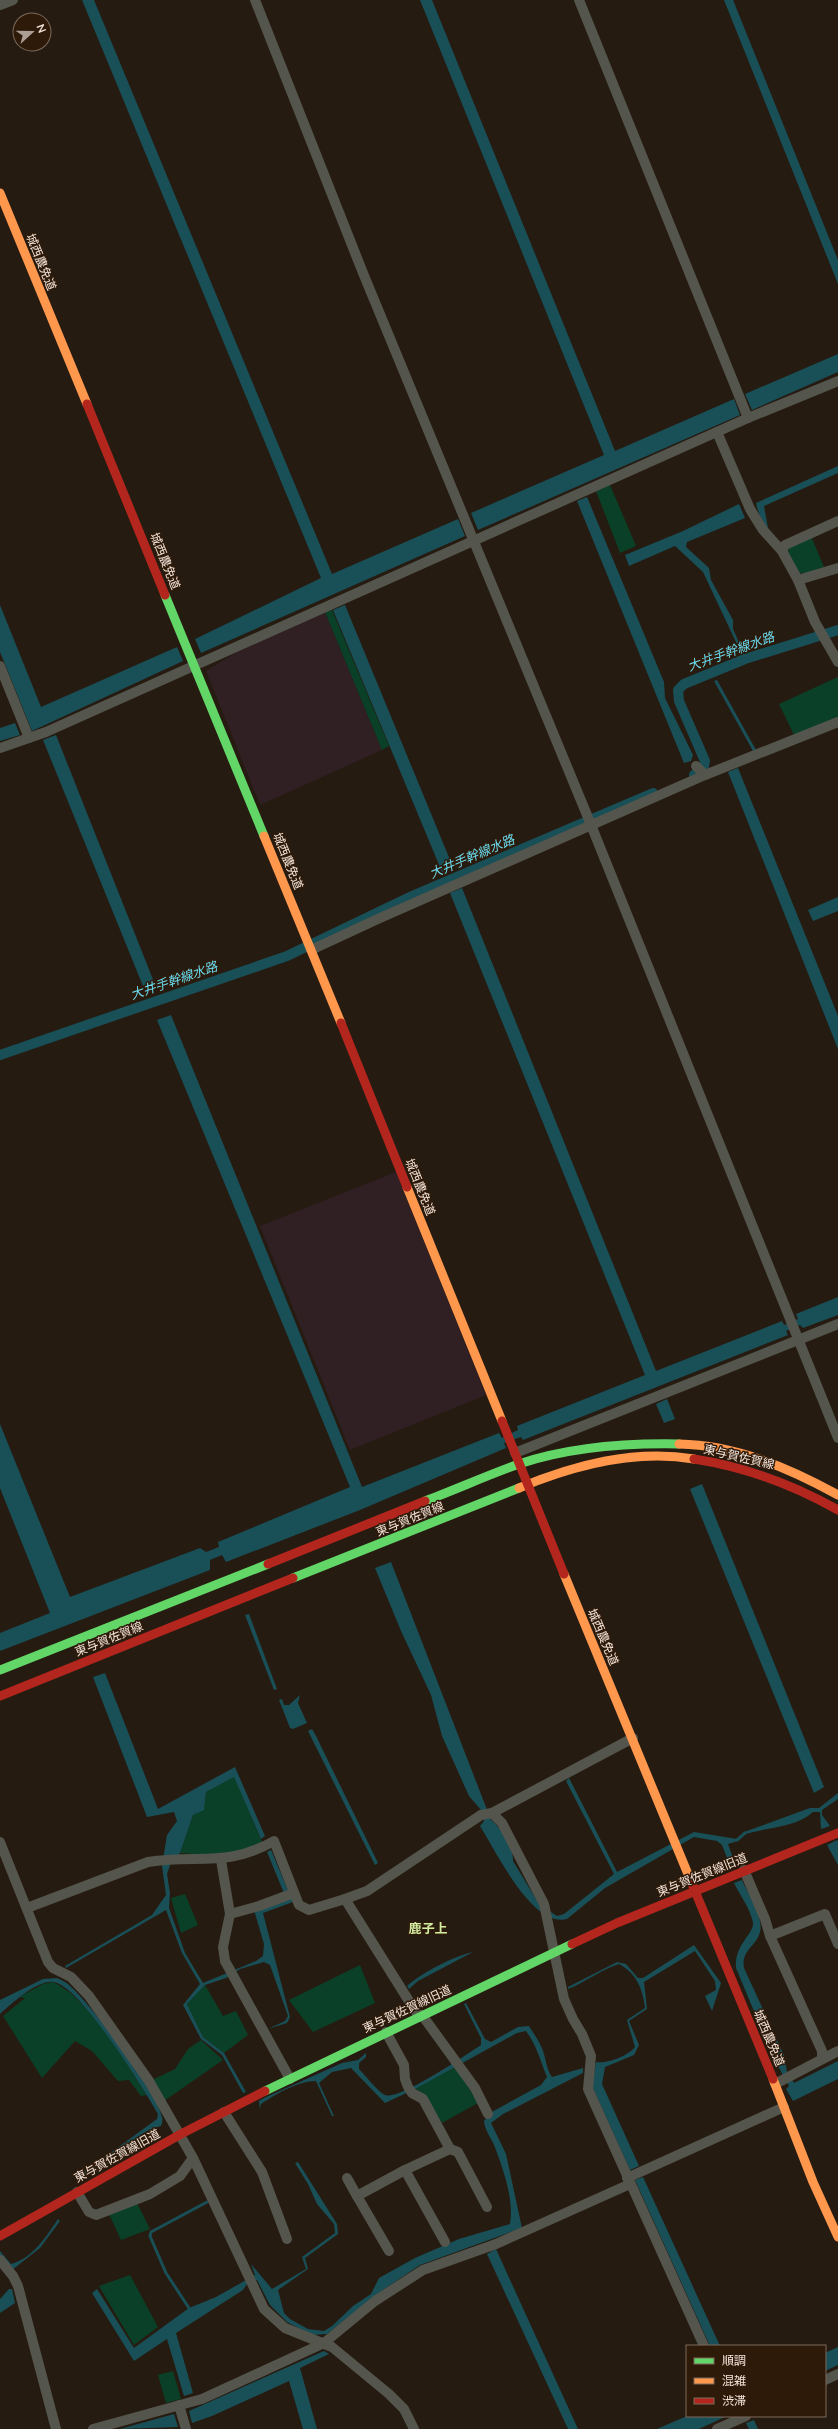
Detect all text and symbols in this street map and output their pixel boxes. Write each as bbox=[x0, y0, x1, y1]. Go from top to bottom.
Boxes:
north arrow bbox=[12, 12, 52, 52]
text: N bbox=[32, 22, 49, 35]
street label: 城西農免道 bbox=[22, 231, 60, 293]
street label: 城西農免道 bbox=[146, 530, 184, 592]
water label: 大井手幹線水路 bbox=[685, 628, 778, 676]
street label: 城西農免道 bbox=[269, 830, 307, 892]
water label: 大井手幹線水路 bbox=[427, 831, 518, 883]
water label: 大井手幹線水路 bbox=[128, 957, 221, 1004]
street label: 城西農免道 bbox=[401, 1156, 439, 1218]
street label: 東与賀佐賀線 bbox=[702, 1441, 776, 1473]
street label: 東与賀佐賀線 bbox=[374, 1498, 446, 1540]
street label: 城西農免道 bbox=[584, 1606, 622, 1668]
street label: 東与賀佐賀線 bbox=[73, 1618, 145, 1660]
street label: 東与賀佐賀線旧道 bbox=[654, 1850, 750, 1900]
district label: 鹿子上 bbox=[408, 1920, 448, 1938]
street label: 東与賀佐賀線旧道 bbox=[360, 1981, 454, 2037]
street label: 城西農免道 bbox=[750, 2007, 788, 2069]
street label: 東与賀佐賀線旧道 bbox=[71, 2126, 163, 2186]
legend bbox=[686, 2345, 826, 2417]
text: 順調 bbox=[722, 2353, 746, 2369]
text: 混雑 bbox=[722, 2373, 746, 2389]
text: 渋滞 bbox=[722, 2393, 746, 2409]

